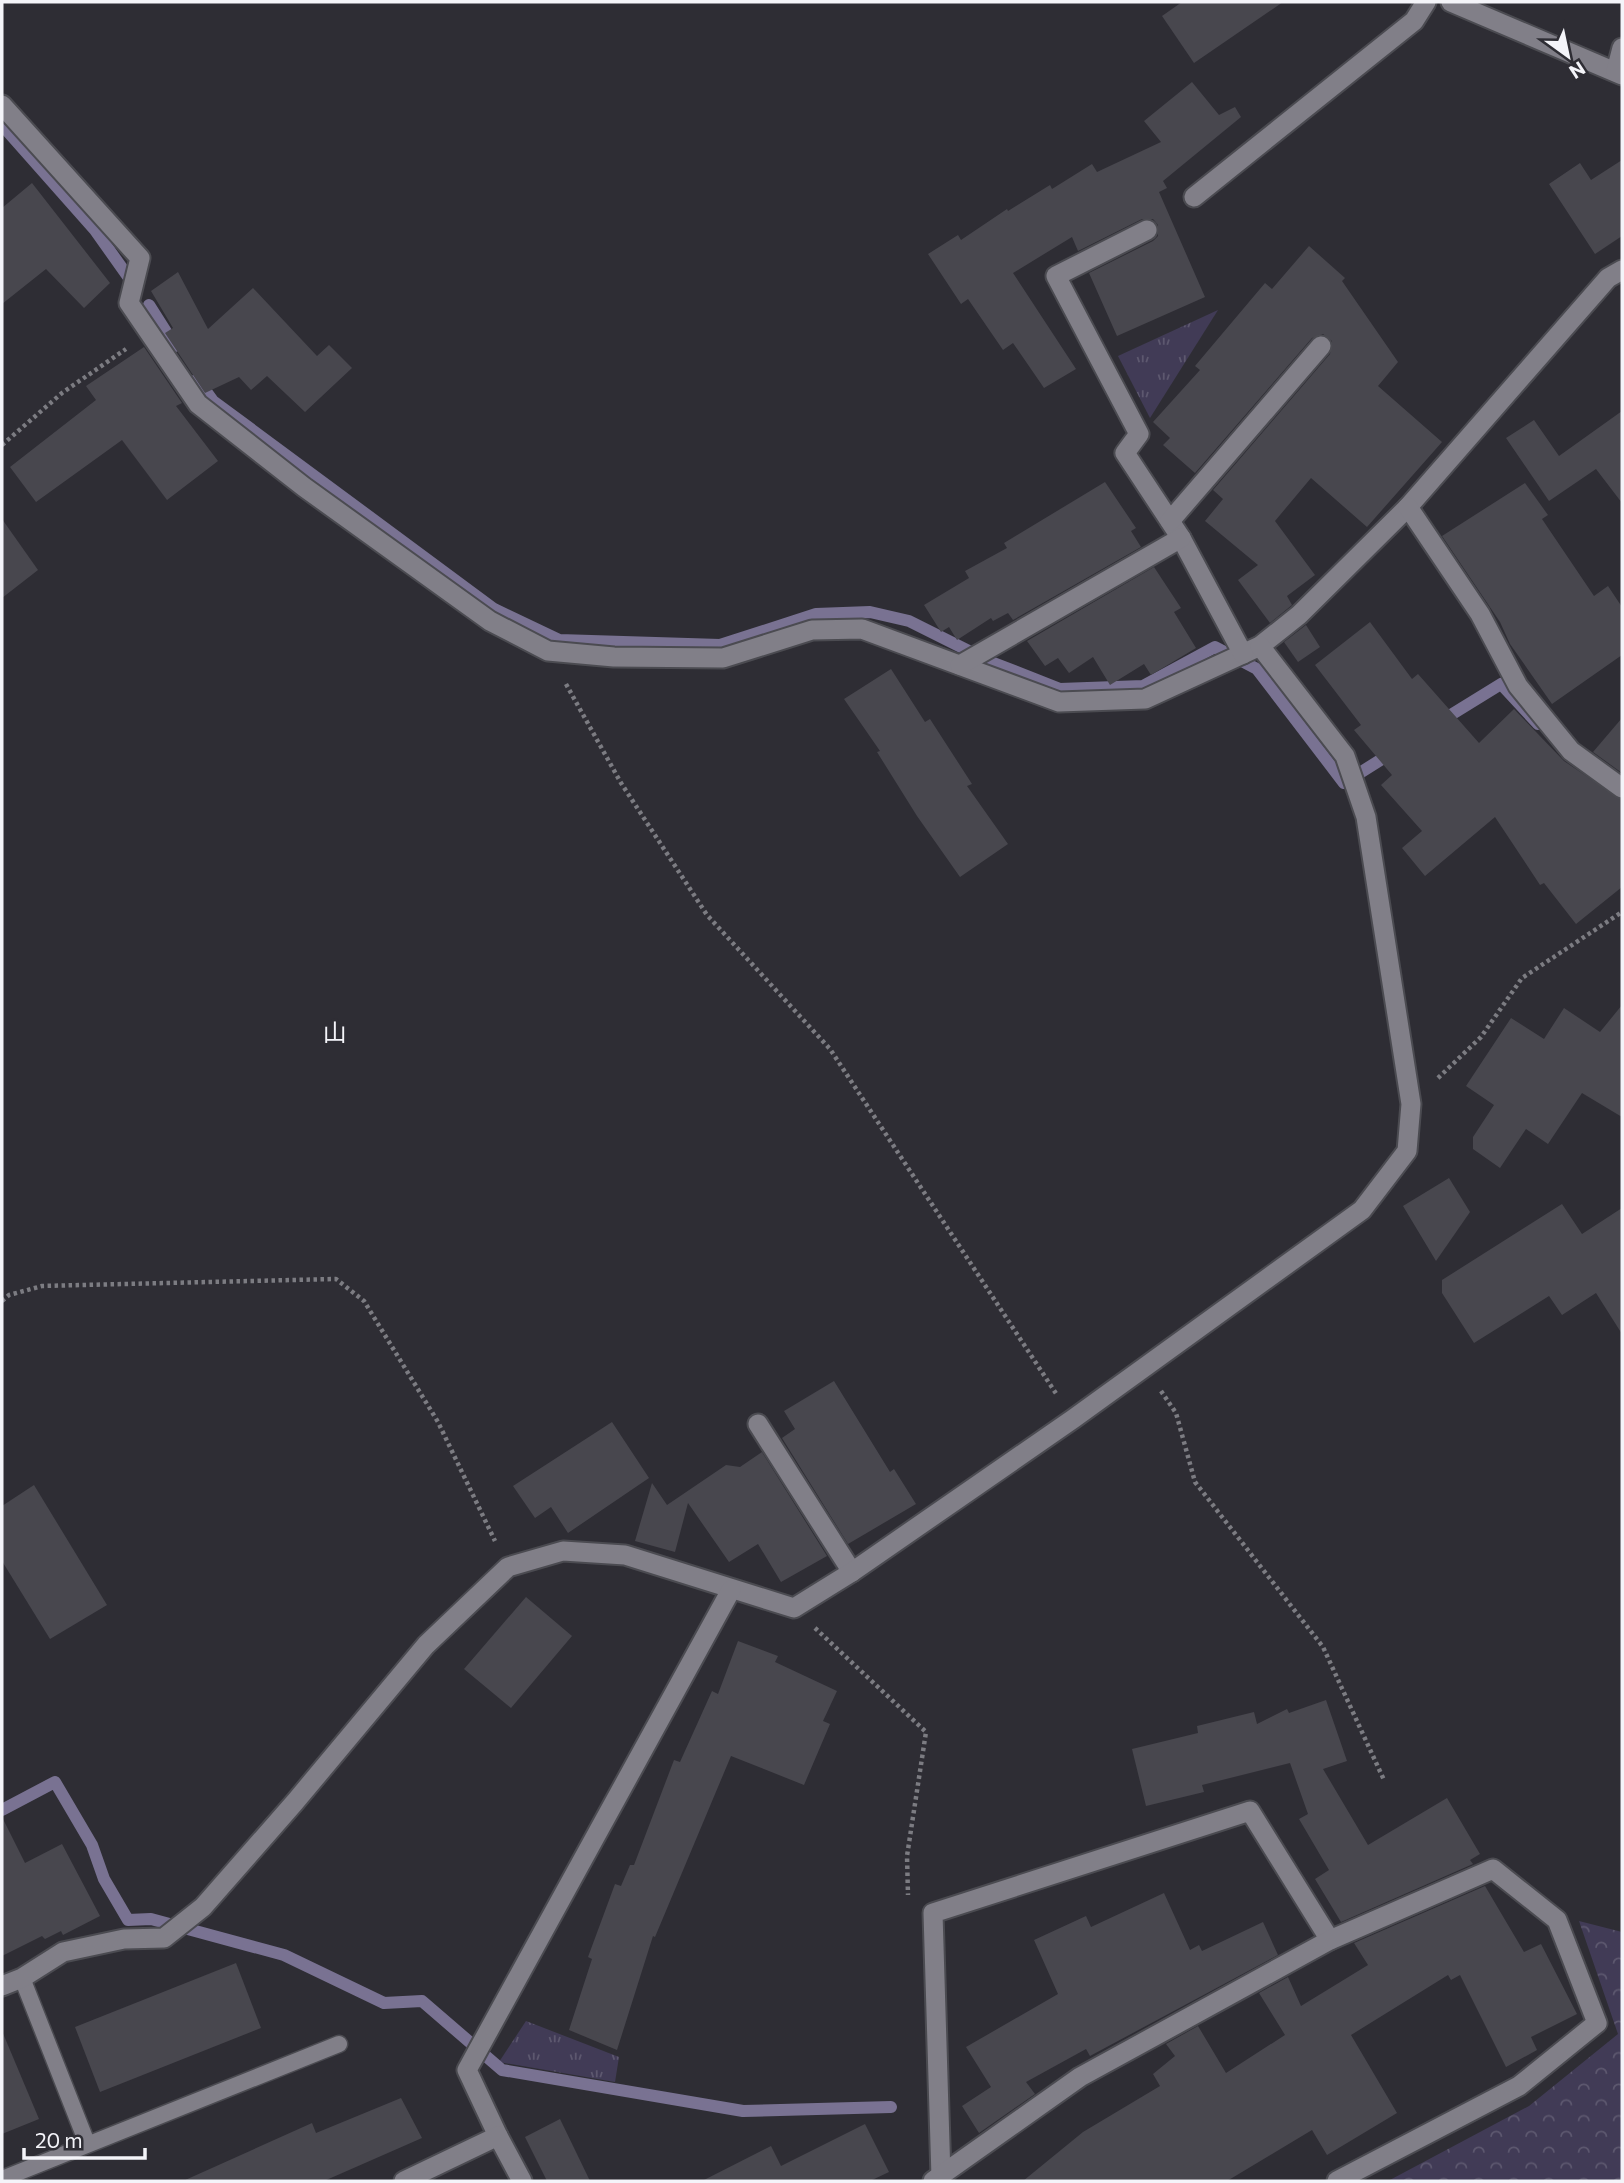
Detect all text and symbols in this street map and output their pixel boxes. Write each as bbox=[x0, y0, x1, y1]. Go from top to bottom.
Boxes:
north arrow bbox=[1533, 21, 1603, 91]
text: N bbox=[1565, 57, 1590, 84]
district label: 山 bbox=[323, 1017, 347, 1046]
scale bar bbox=[24, 2116, 145, 2160]
text: 20 m bbox=[35, 2127, 83, 2152]

